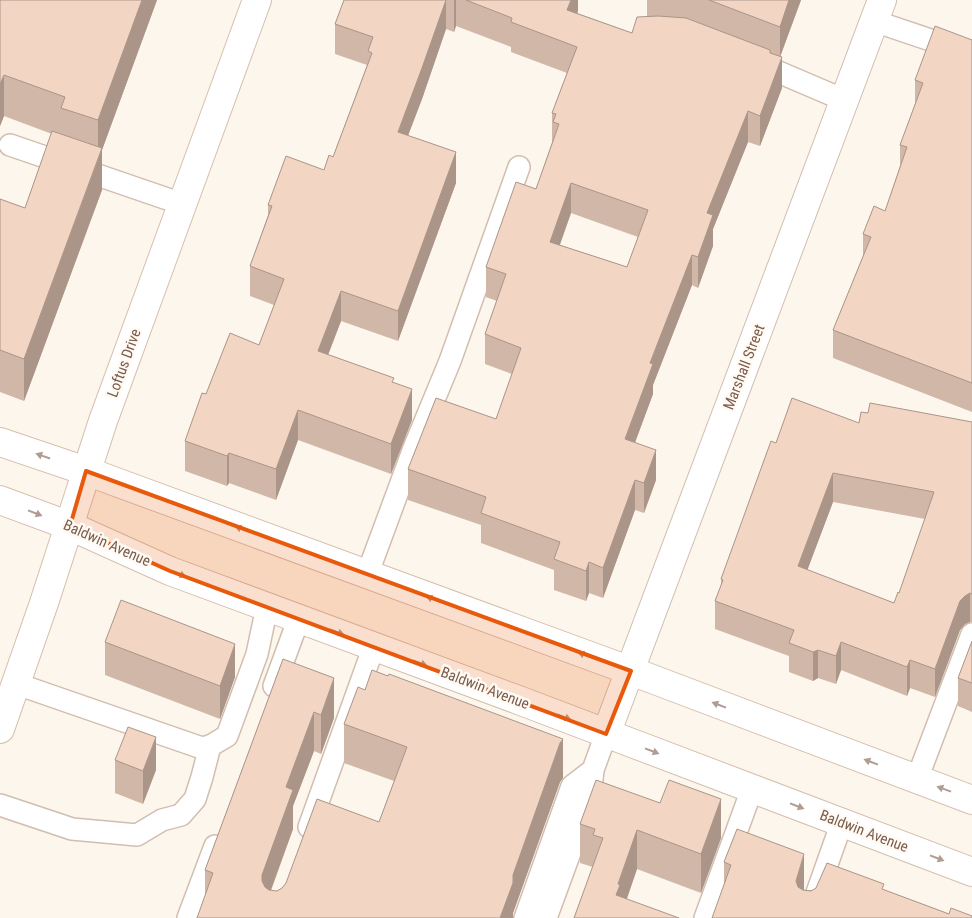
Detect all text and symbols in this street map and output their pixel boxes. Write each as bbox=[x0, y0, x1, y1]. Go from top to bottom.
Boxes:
street label: Marshall Street bbox=[719, 322, 769, 412]
street label: Loftus Drive bbox=[103, 326, 145, 400]
one-way arrow bbox=[35, 452, 50, 460]
one-way arrow bbox=[28, 509, 43, 517]
street label: Baldwin Avenue bbox=[61, 516, 153, 570]
one-way arrow bbox=[235, 525, 250, 532]
one-way arrow bbox=[171, 571, 186, 578]
one-way arrow bbox=[425, 595, 440, 602]
one-way arrow bbox=[329, 629, 344, 636]
one-way arrow bbox=[577, 651, 592, 659]
one-way arrow bbox=[413, 659, 428, 667]
street label: Baldwin Avenue bbox=[438, 663, 532, 713]
one-way arrow bbox=[711, 701, 726, 709]
one-way arrow bbox=[557, 714, 571, 722]
one-way arrow bbox=[645, 747, 660, 755]
one-way arrow bbox=[863, 758, 878, 766]
one-way arrow bbox=[937, 785, 952, 792]
one-way arrow bbox=[790, 802, 804, 810]
street label: Baldwin Avenue bbox=[817, 806, 911, 856]
one-way arrow bbox=[930, 854, 945, 862]

